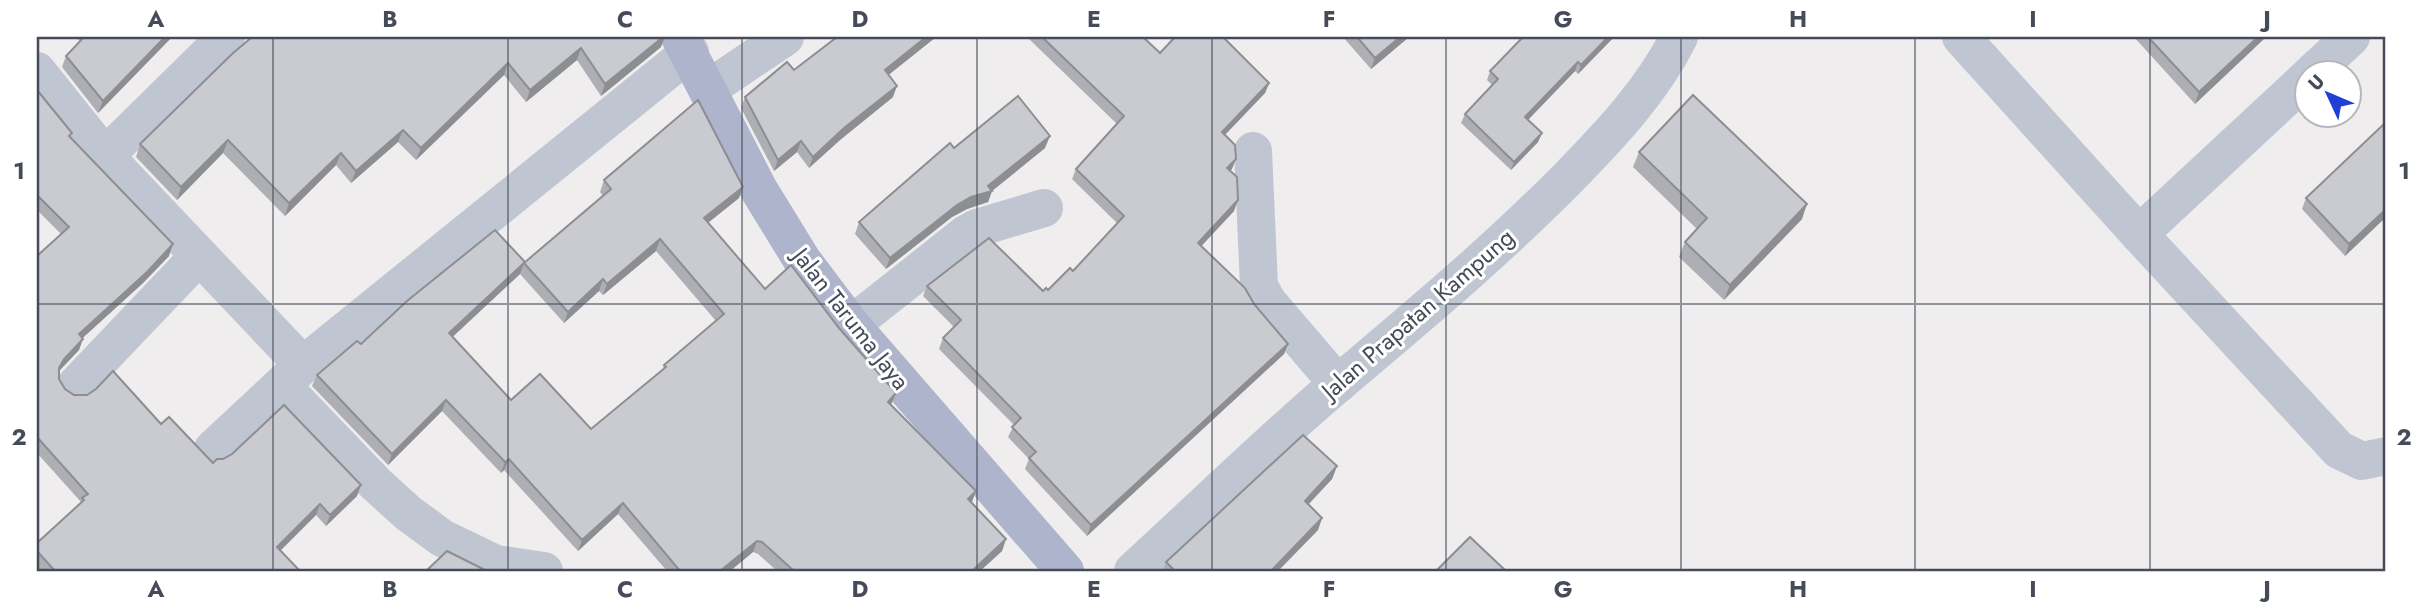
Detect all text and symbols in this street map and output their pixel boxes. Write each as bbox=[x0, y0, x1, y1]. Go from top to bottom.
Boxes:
text: A bbox=[147, 2, 165, 36]
text: B bbox=[382, 2, 398, 36]
text: C bbox=[617, 2, 633, 36]
text: D bbox=[852, 2, 869, 36]
text: E bbox=[1087, 2, 1101, 36]
text: F bbox=[1323, 2, 1335, 36]
text: G bbox=[1554, 2, 1572, 36]
text: H bbox=[1789, 2, 1807, 36]
text: I bbox=[2029, 2, 2037, 36]
text: J bbox=[2259, 2, 2271, 36]
north arrow bbox=[2294, 60, 2364, 130]
text: U bbox=[2302, 68, 2330, 97]
text: 1 bbox=[13, 154, 25, 188]
text: 1 bbox=[2398, 154, 2410, 188]
street label: Jalan Prapatan Kampung bbox=[1311, 220, 1522, 409]
street label: Jalan Taruma Jaya bbox=[783, 238, 918, 397]
text: 2 bbox=[11, 420, 27, 454]
text: 2 bbox=[2396, 420, 2412, 454]
text: A bbox=[147, 572, 165, 606]
text: B bbox=[382, 572, 398, 606]
text: C bbox=[617, 572, 633, 606]
text: D bbox=[852, 572, 869, 606]
text: E bbox=[1087, 572, 1101, 606]
text: F bbox=[1323, 572, 1335, 606]
text: G bbox=[1554, 572, 1572, 606]
text: H bbox=[1789, 572, 1807, 606]
text: I bbox=[2029, 572, 2037, 606]
text: J bbox=[2259, 572, 2271, 606]

